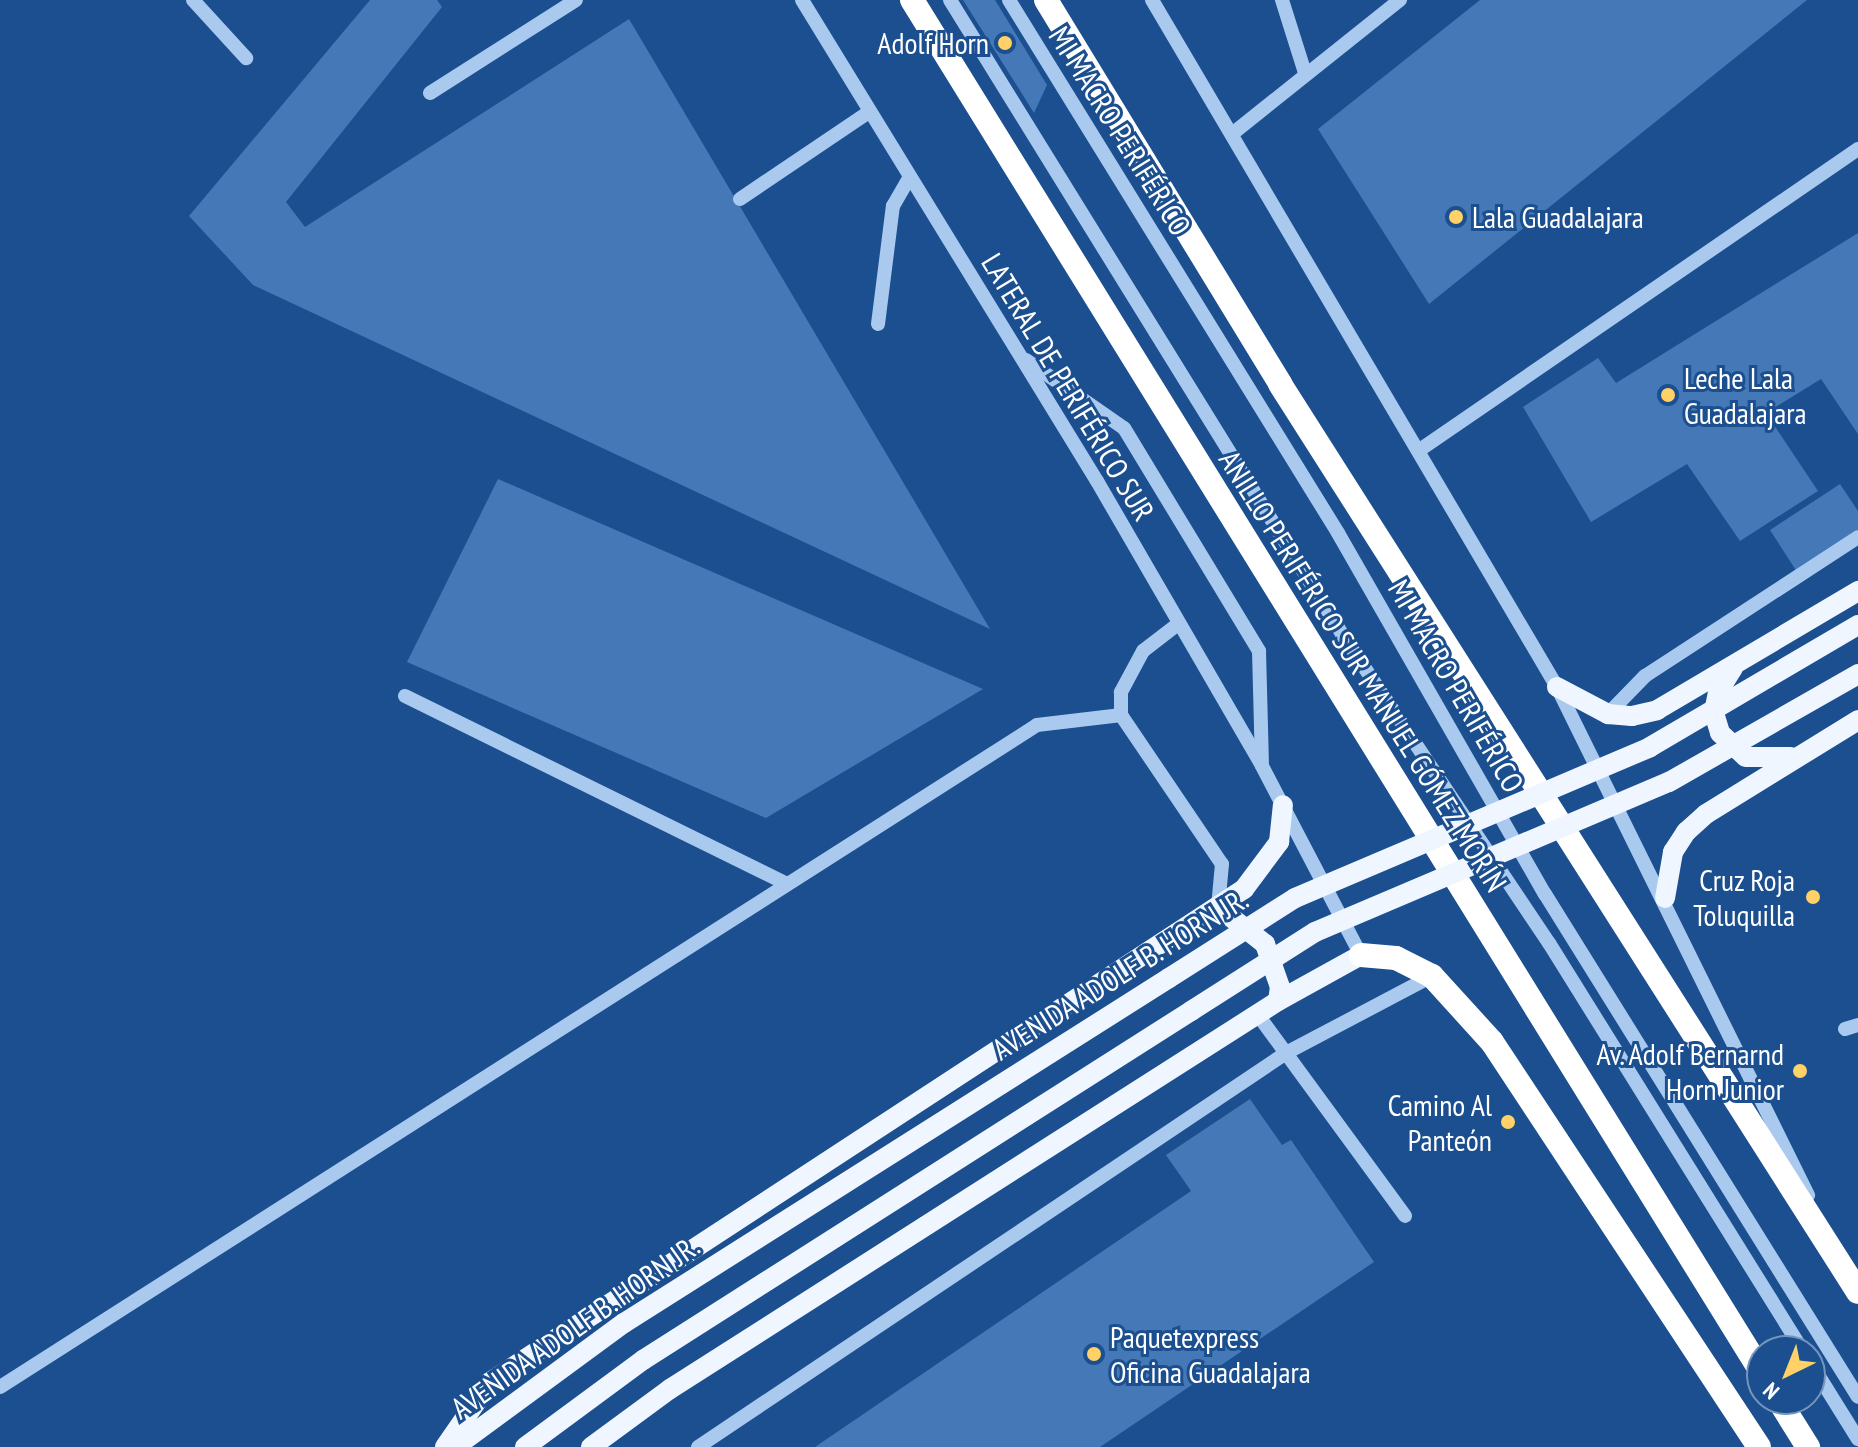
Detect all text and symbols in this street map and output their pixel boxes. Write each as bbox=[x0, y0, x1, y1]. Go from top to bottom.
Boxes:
street label: MI MACRO PERIFÉRICO bbox=[1041, 20, 1199, 242]
place label: Adolf Horn bbox=[877, 25, 989, 61]
marker: Adolf Horn bbox=[996, 34, 1014, 52]
place label: Lala Guadalajara bbox=[1472, 199, 1644, 235]
marker: Lala Guadalajara bbox=[1447, 208, 1465, 226]
street label: LATERAL DE PERIFÉRICO SUR bbox=[974, 246, 1162, 528]
place label: Leche Lala Guadalajara bbox=[1684, 360, 1806, 430]
marker: Leche Lala Guadalajara bbox=[1659, 386, 1677, 404]
street label: ANILLO PERIFÉRICO SUR MANUEL GÓMEZ MORÍN bbox=[1211, 443, 1515, 899]
street label: MI MACRO PERIFÉRICO bbox=[1381, 573, 1531, 799]
place label: Cruz Roja Toluquilla bbox=[1693, 862, 1795, 932]
street label: AVENIDA ADOLF B. HORN JR. bbox=[984, 880, 1256, 1068]
marker: Cruz Roja Toluquilla bbox=[1802, 886, 1824, 908]
place label: Av. Adolf Bernarnd Horn Junior bbox=[1594, 1036, 1784, 1106]
marker: Av. Adolf Bernarnd Horn Junior bbox=[1791, 1062, 1809, 1080]
place label: Camino Al Panteón bbox=[1387, 1087, 1492, 1158]
marker: Camino Al Panteón bbox=[1499, 1113, 1517, 1131]
street label: AVENIDA ADOLF B. HORN JR. bbox=[442, 1227, 708, 1427]
place label: Paquetexpress Oficina Guadalajara bbox=[1110, 1319, 1311, 1390]
north arrow bbox=[1746, 1335, 1826, 1415]
marker: Paquetexpress Oficina Guadalajara bbox=[1085, 1345, 1103, 1363]
text: N bbox=[1757, 1377, 1785, 1405]

